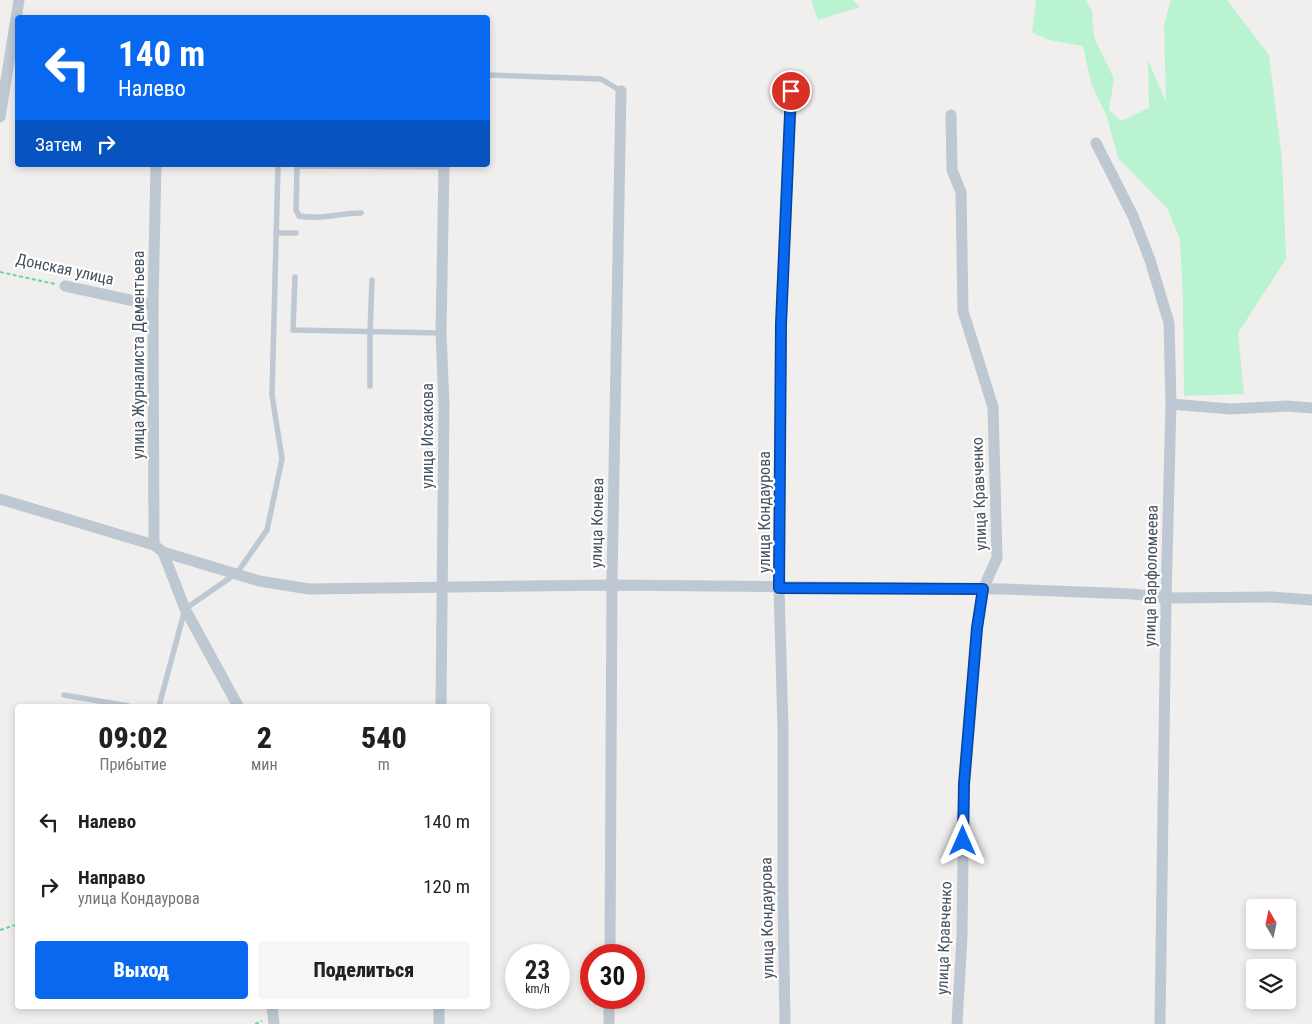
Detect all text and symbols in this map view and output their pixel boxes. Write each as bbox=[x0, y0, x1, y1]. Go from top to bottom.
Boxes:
text: 140 m bbox=[118, 34, 205, 75]
icon: left bbox=[35, 35, 100, 100]
pin bbox=[770, 70, 812, 112]
text: Налево bbox=[118, 76, 186, 101]
icon: arrive bbox=[777, 77, 805, 105]
icon: right bbox=[92, 130, 120, 158]
text: Затем bbox=[35, 133, 82, 156]
street label: Донская улица bbox=[14, 249, 116, 289]
street label: улица Журналиста Дементьева bbox=[129, 251, 148, 459]
street label: улица Исхакова bbox=[418, 383, 437, 489]
street label: улица Кравченко bbox=[968, 437, 990, 551]
street label: улица Кондаурова bbox=[755, 451, 774, 573]
street label: улица Конева bbox=[587, 478, 607, 568]
street label: улица Варфоломеева bbox=[1140, 505, 1162, 647]
text: 09:02 bbox=[98, 720, 168, 755]
text: 2 bbox=[257, 720, 272, 755]
text: 540 bbox=[361, 720, 407, 755]
text: Прибытие bbox=[99, 755, 167, 774]
text: мин bbox=[251, 755, 278, 774]
text: m bbox=[378, 755, 390, 774]
icon: left bbox=[35, 808, 63, 836]
text: Налево bbox=[78, 810, 136, 833]
text: 140 m bbox=[423, 810, 470, 833]
position arrow bbox=[936, 814, 988, 866]
street label: улица Кондаурова bbox=[756, 857, 778, 979]
text: Направо bbox=[78, 866, 145, 889]
icon: right bbox=[35, 873, 63, 901]
text: 120 m bbox=[423, 875, 470, 898]
street label: улица Кравченко bbox=[933, 881, 955, 995]
text: улица Кондаурова bbox=[78, 889, 200, 908]
north arrow bbox=[1246, 899, 1296, 949]
map controls bbox=[1246, 899, 1296, 1009]
button: Выход bbox=[35, 941, 248, 999]
button: Поделиться bbox=[258, 941, 470, 999]
speed limit sign: 30 bbox=[580, 944, 645, 1009]
text: 23 bbox=[525, 956, 550, 985]
button: layers bbox=[1246, 959, 1296, 1009]
text: km/h bbox=[525, 982, 550, 996]

